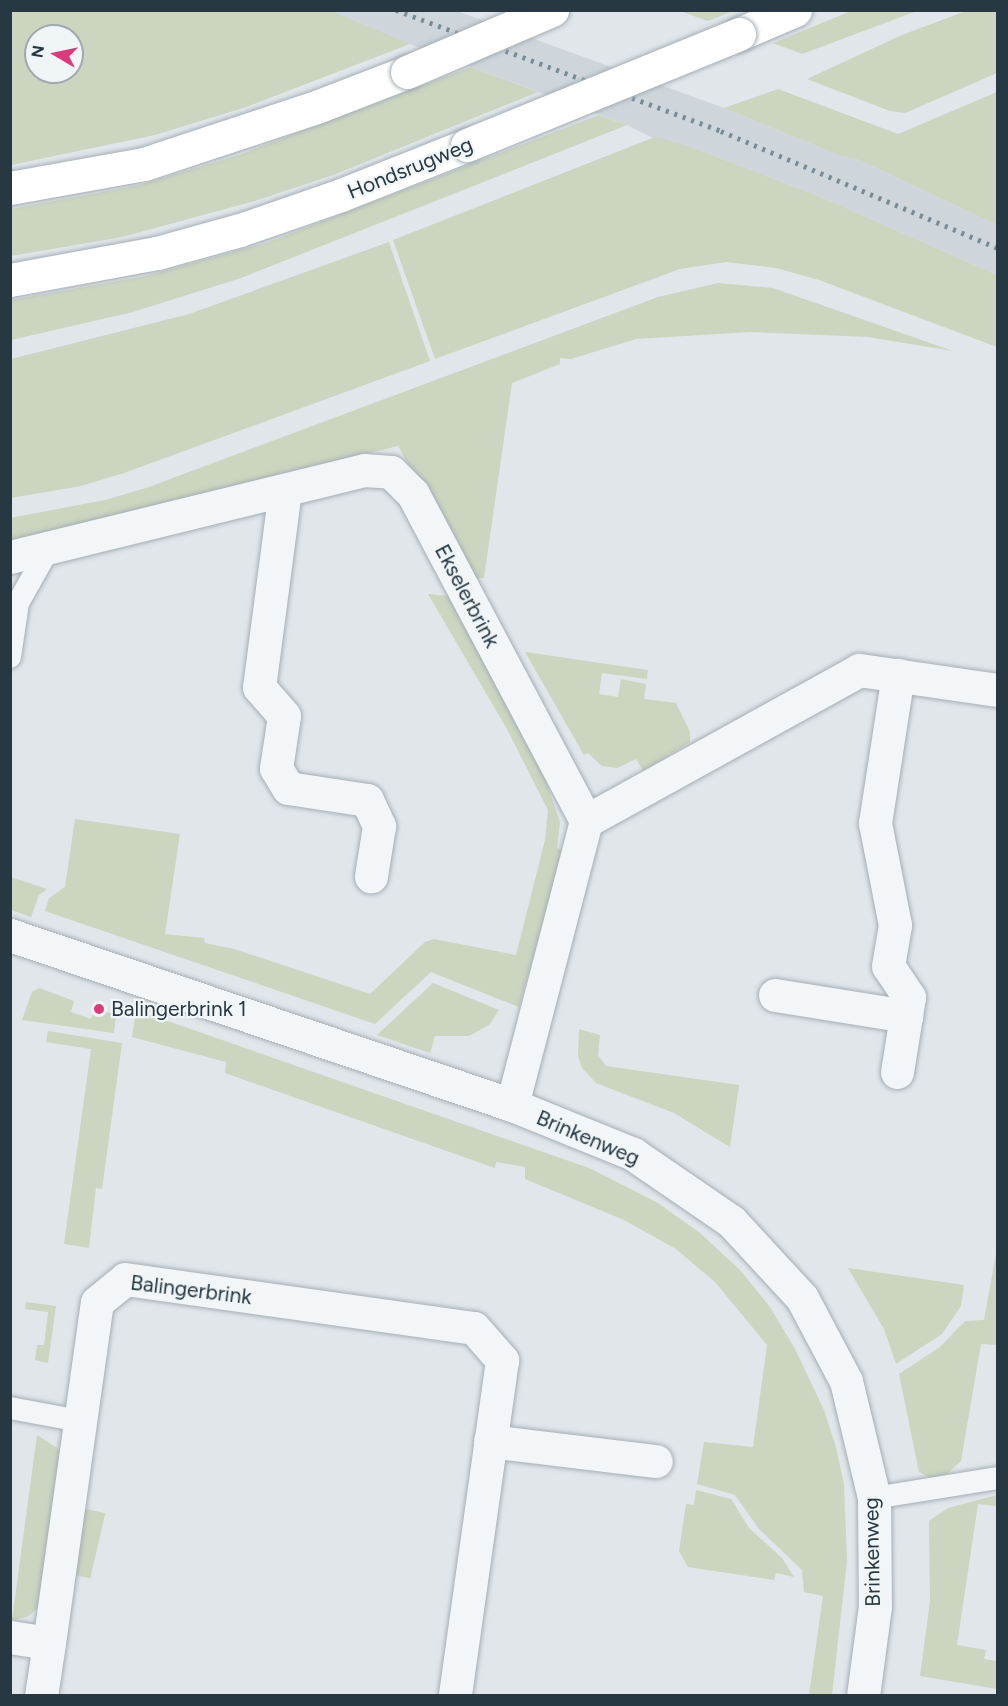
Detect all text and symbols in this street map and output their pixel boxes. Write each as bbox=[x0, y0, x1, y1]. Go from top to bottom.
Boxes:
north arrow bbox=[24, 24, 84, 84]
text: N bbox=[27, 44, 48, 59]
street label: Hondsrugweg bbox=[344, 131, 476, 205]
street label: Ekselerbrink bbox=[429, 540, 505, 652]
place label: Balingerbrink 1 bbox=[111, 996, 247, 1022]
marker: Balingerbrink 1 bbox=[92, 1002, 106, 1016]
street label: Brinkenweg bbox=[533, 1105, 643, 1171]
street label: Balingerbrink bbox=[129, 1270, 253, 1310]
street label: Brinkenweg bbox=[858, 1497, 886, 1607]

